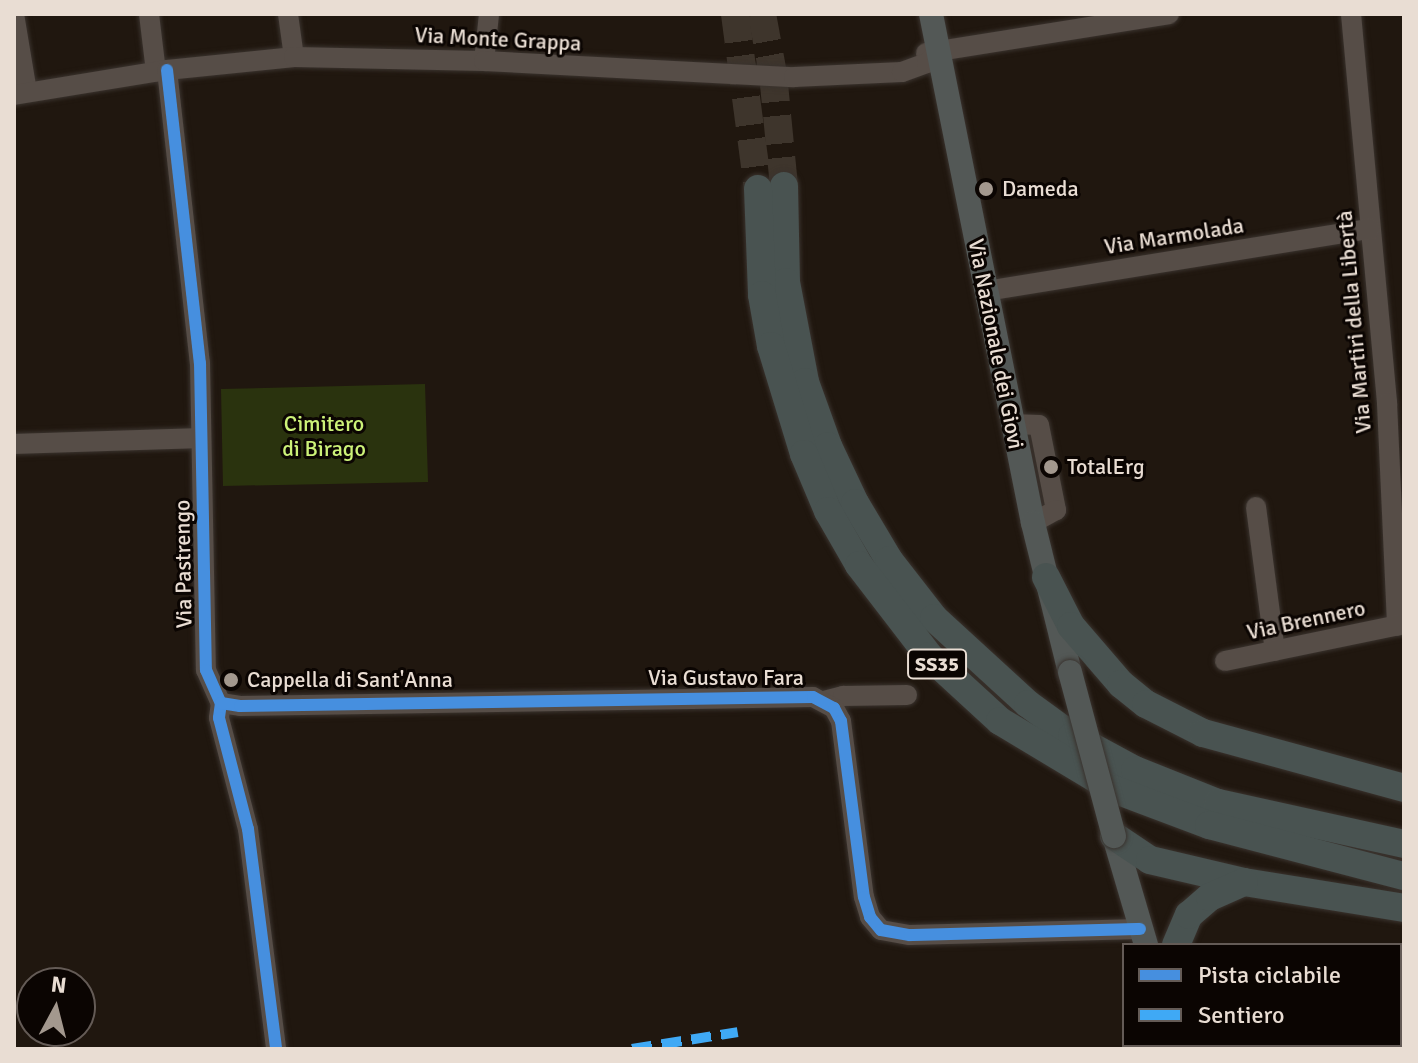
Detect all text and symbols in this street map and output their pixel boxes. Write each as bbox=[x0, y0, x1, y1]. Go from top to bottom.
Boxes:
street label: Via Monte Grappa bbox=[414, 21, 582, 57]
place label: Dameda bbox=[1002, 176, 1079, 202]
marker: Dameda bbox=[977, 180, 995, 198]
street label: Via Martiri della Libertà bbox=[1331, 209, 1377, 435]
street label: Via Marmolada bbox=[1102, 212, 1246, 260]
street label: Via Nazionale dei Giovi bbox=[963, 237, 1029, 451]
park label: Cimitero di Birago bbox=[282, 410, 366, 462]
place label: TotalErg bbox=[1067, 454, 1145, 480]
marker: TotalErg bbox=[1042, 458, 1060, 476]
street label: Via Pastrengo bbox=[169, 499, 197, 629]
street label: Via Brennero bbox=[1244, 595, 1368, 645]
road number: SS35 bbox=[907, 648, 967, 680]
street label: Via Gustavo Fara bbox=[648, 665, 804, 691]
place label: Cappella di Sant'Anna bbox=[247, 667, 453, 693]
marker: Cappella di Sant'Anna bbox=[222, 671, 240, 689]
legend bbox=[1122, 943, 1402, 1047]
text: Pista ciclabile bbox=[1198, 960, 1341, 990]
north arrow bbox=[16, 967, 96, 1047]
text: N bbox=[49, 970, 68, 999]
text: Sentiero bbox=[1198, 1000, 1284, 1030]

